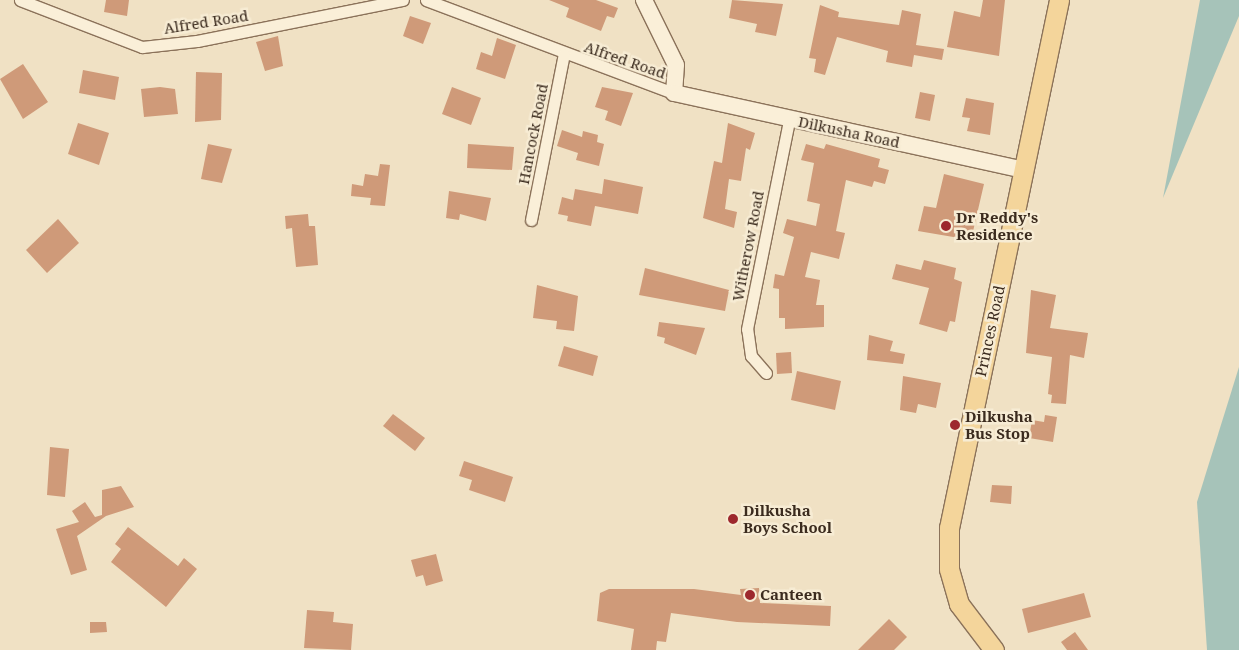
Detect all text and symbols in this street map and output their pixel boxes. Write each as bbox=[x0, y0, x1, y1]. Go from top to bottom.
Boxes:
street label: Alfred Road bbox=[163, 6, 249, 38]
street label: Alfred Road bbox=[582, 38, 668, 82]
street label: Hancock Road bbox=[514, 82, 552, 186]
street label: Dilkusha Road bbox=[797, 112, 901, 152]
street label: Witherow Road bbox=[728, 189, 768, 303]
place label: Dr Reddy's Residence bbox=[956, 208, 1038, 243]
marker: Dr Reddy's Residence bbox=[940, 220, 952, 232]
street label: Princes Road bbox=[972, 284, 1008, 378]
place label: Dilkusha Bus Stop bbox=[965, 407, 1033, 442]
marker: Dilkusha Bus Stop bbox=[949, 419, 961, 431]
place label: Dilkusha Boys School bbox=[743, 501, 832, 536]
marker: Dilkusha Boys School bbox=[727, 513, 739, 525]
place label: Canteen bbox=[760, 586, 822, 604]
marker: Canteen bbox=[744, 589, 756, 601]

